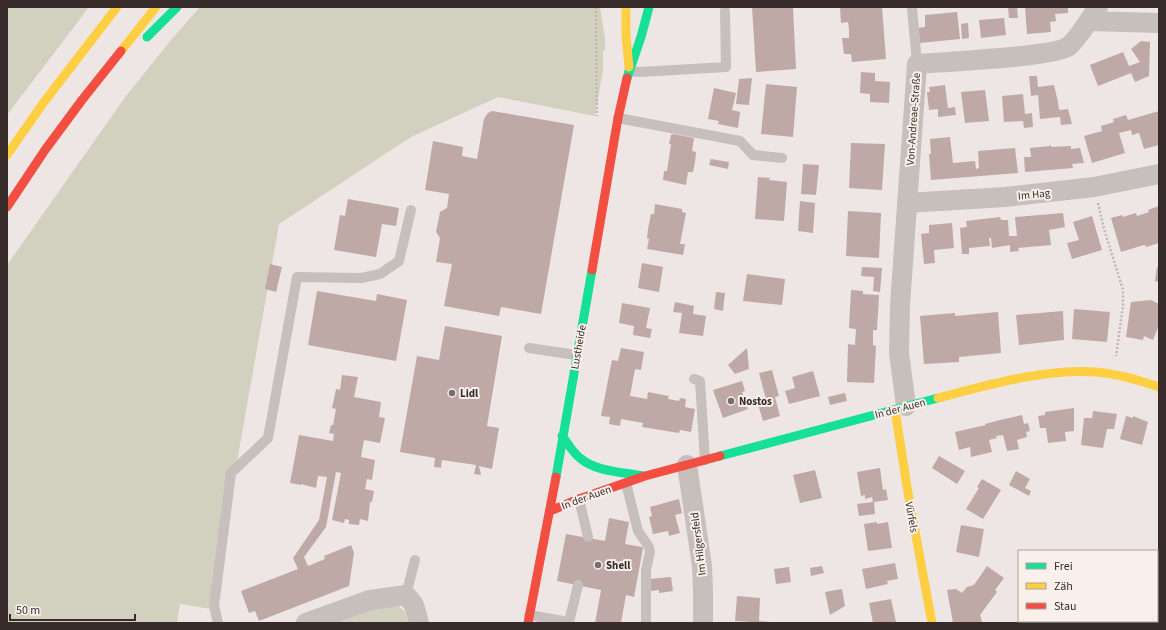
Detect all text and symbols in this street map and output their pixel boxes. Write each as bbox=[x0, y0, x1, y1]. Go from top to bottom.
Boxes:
street label: Von-Andreae-Straße bbox=[903, 72, 924, 166]
street label: Im Hag bbox=[1017, 185, 1051, 204]
street label: Lustheide bbox=[567, 323, 590, 371]
place label: Lidl bbox=[460, 386, 479, 401]
marker: Lidl bbox=[447, 388, 457, 398]
place label: Nostos bbox=[739, 394, 772, 409]
street label: In der Auen bbox=[873, 395, 927, 422]
marker: Nostos bbox=[726, 396, 736, 406]
street label: In der Auen bbox=[559, 482, 613, 513]
street label: Vürfels bbox=[901, 500, 922, 534]
street label: Im Hilgersfeld bbox=[687, 511, 710, 576]
legend bbox=[1018, 550, 1158, 622]
place label: Shell bbox=[606, 558, 631, 573]
text: Frei bbox=[1054, 558, 1073, 575]
marker: Shell bbox=[593, 560, 603, 570]
text: Zäh bbox=[1054, 578, 1073, 595]
scale bar bbox=[10, 596, 135, 622]
text: Stau bbox=[1054, 598, 1077, 615]
text: 50 m bbox=[16, 602, 40, 619]

